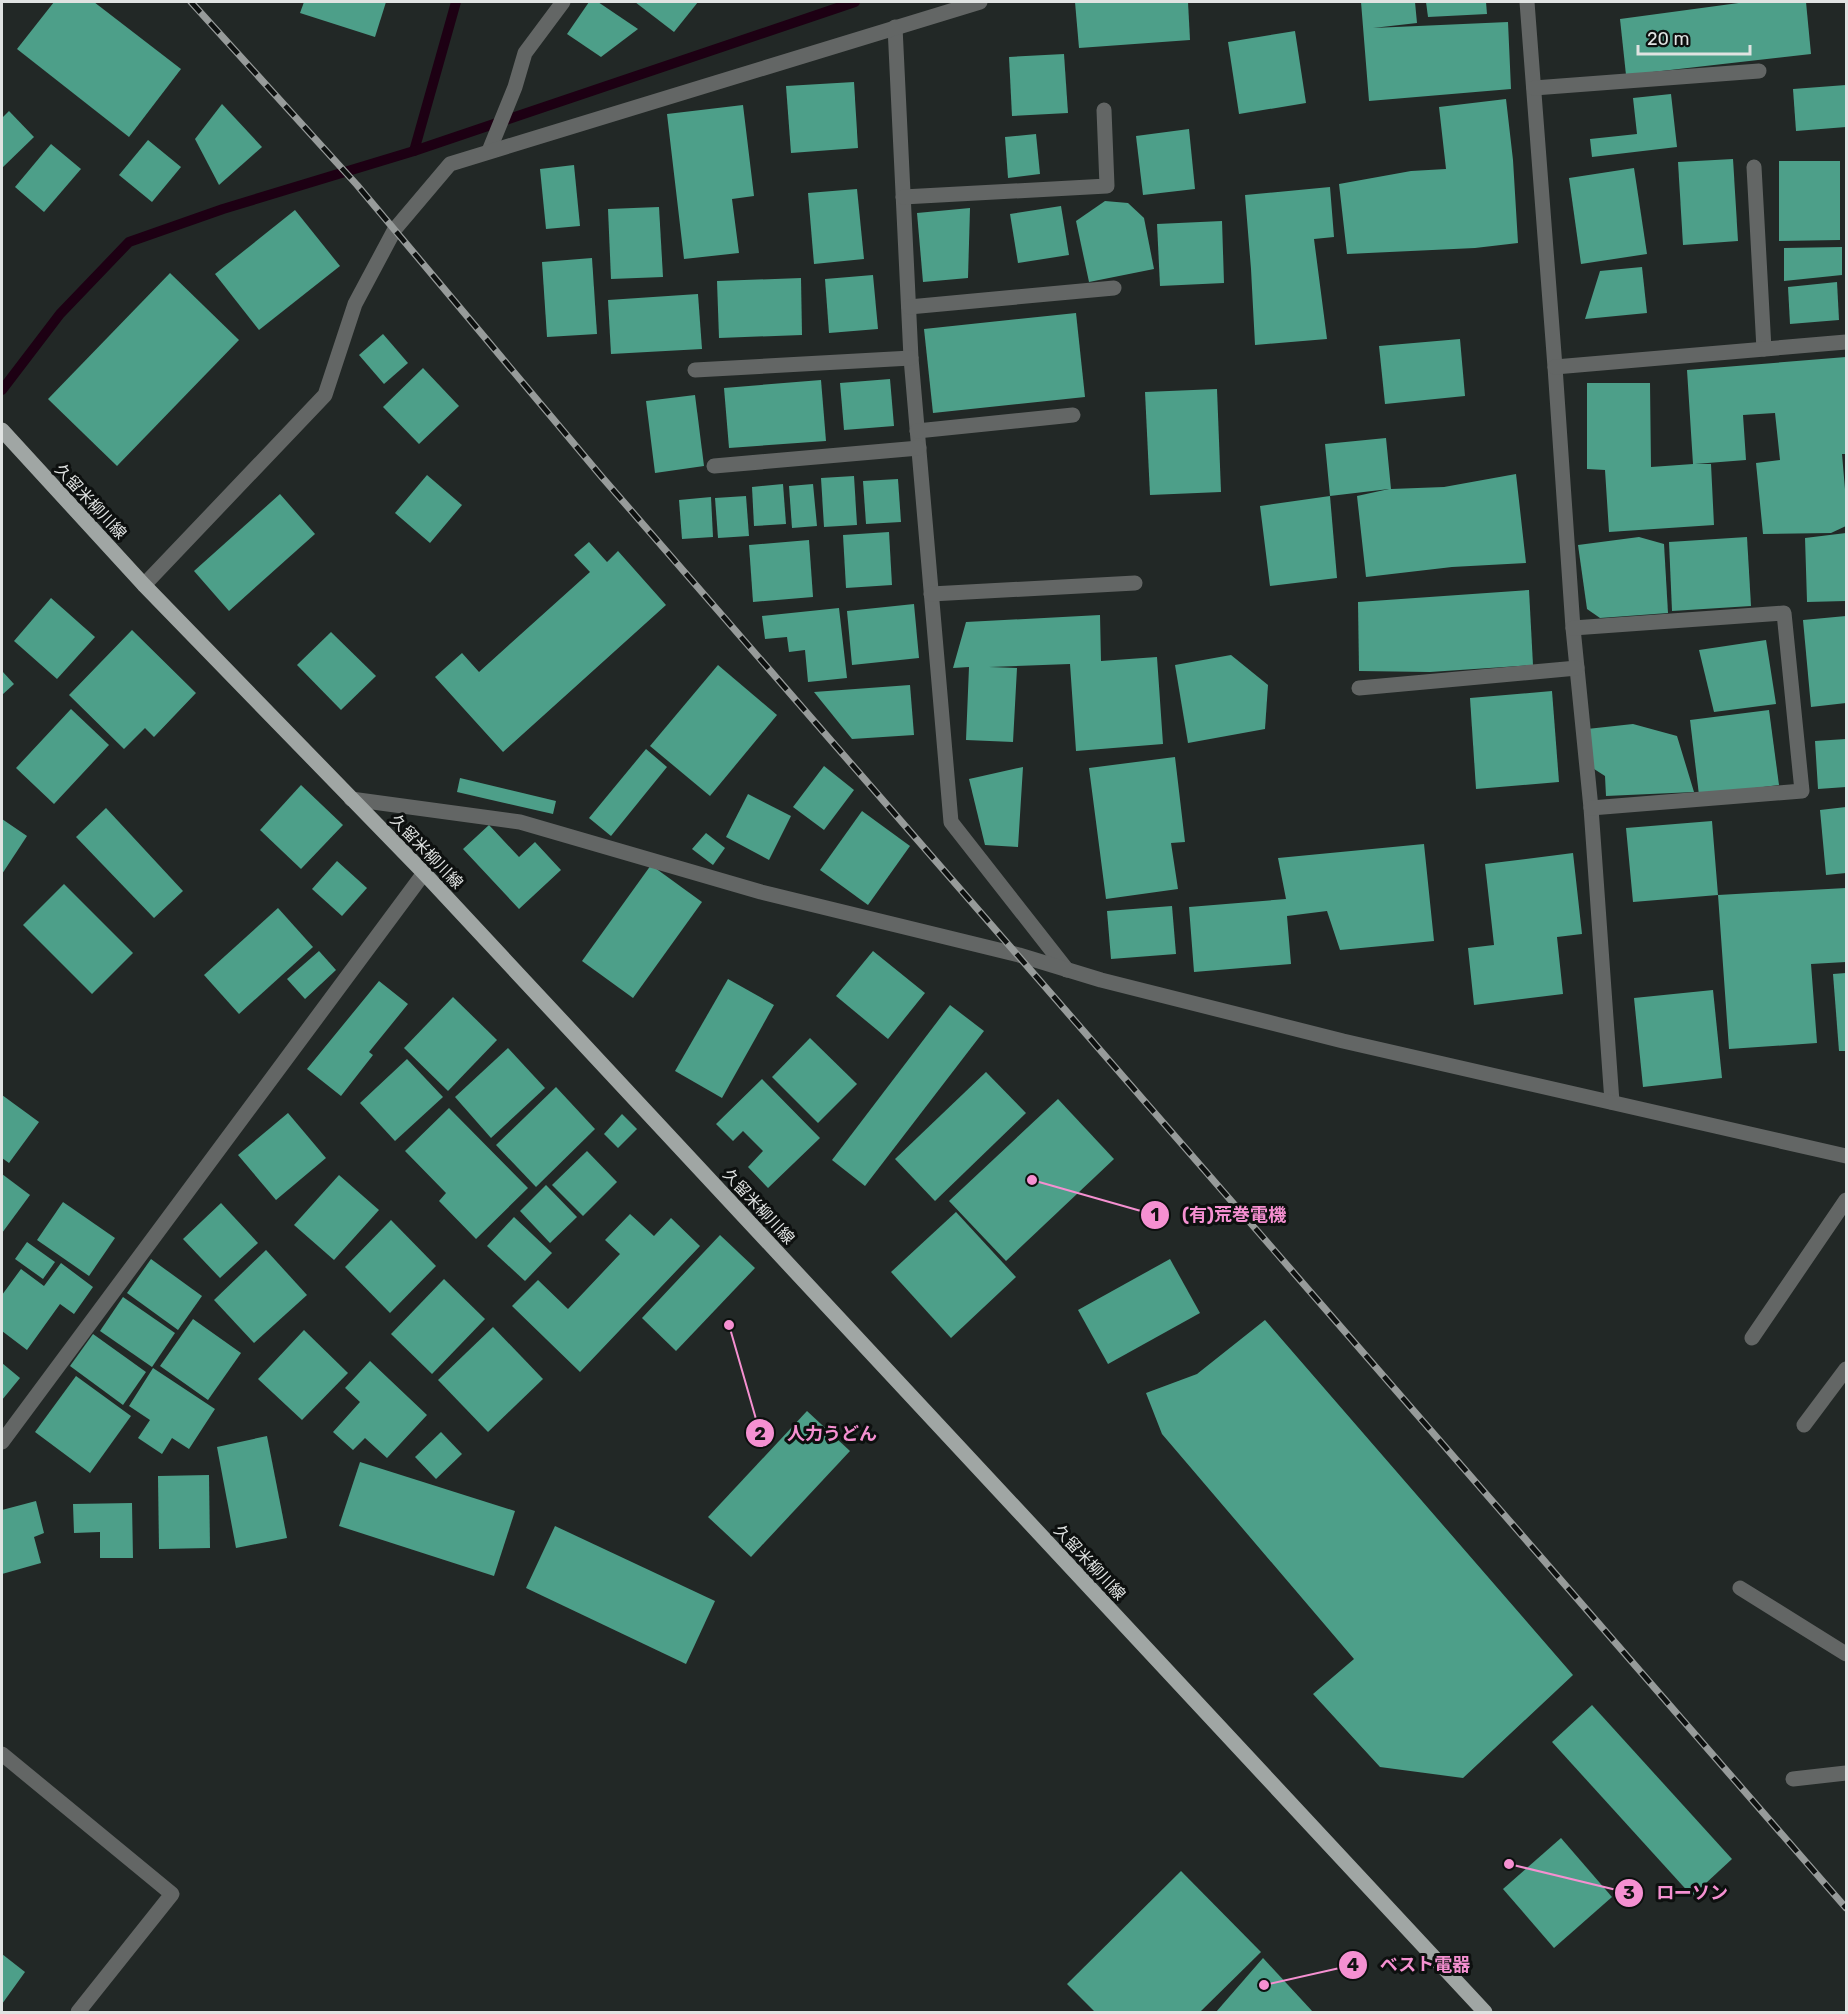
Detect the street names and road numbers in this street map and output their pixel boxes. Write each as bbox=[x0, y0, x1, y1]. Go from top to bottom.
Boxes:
street label: 久留米柳川線 bbox=[51, 460, 130, 543]
street label: 久留米柳川線 bbox=[386, 810, 467, 892]
street label: 久留米柳川線 bbox=[719, 1165, 798, 1248]
street label: 久留米柳川線 bbox=[1050, 1521, 1129, 1604]

